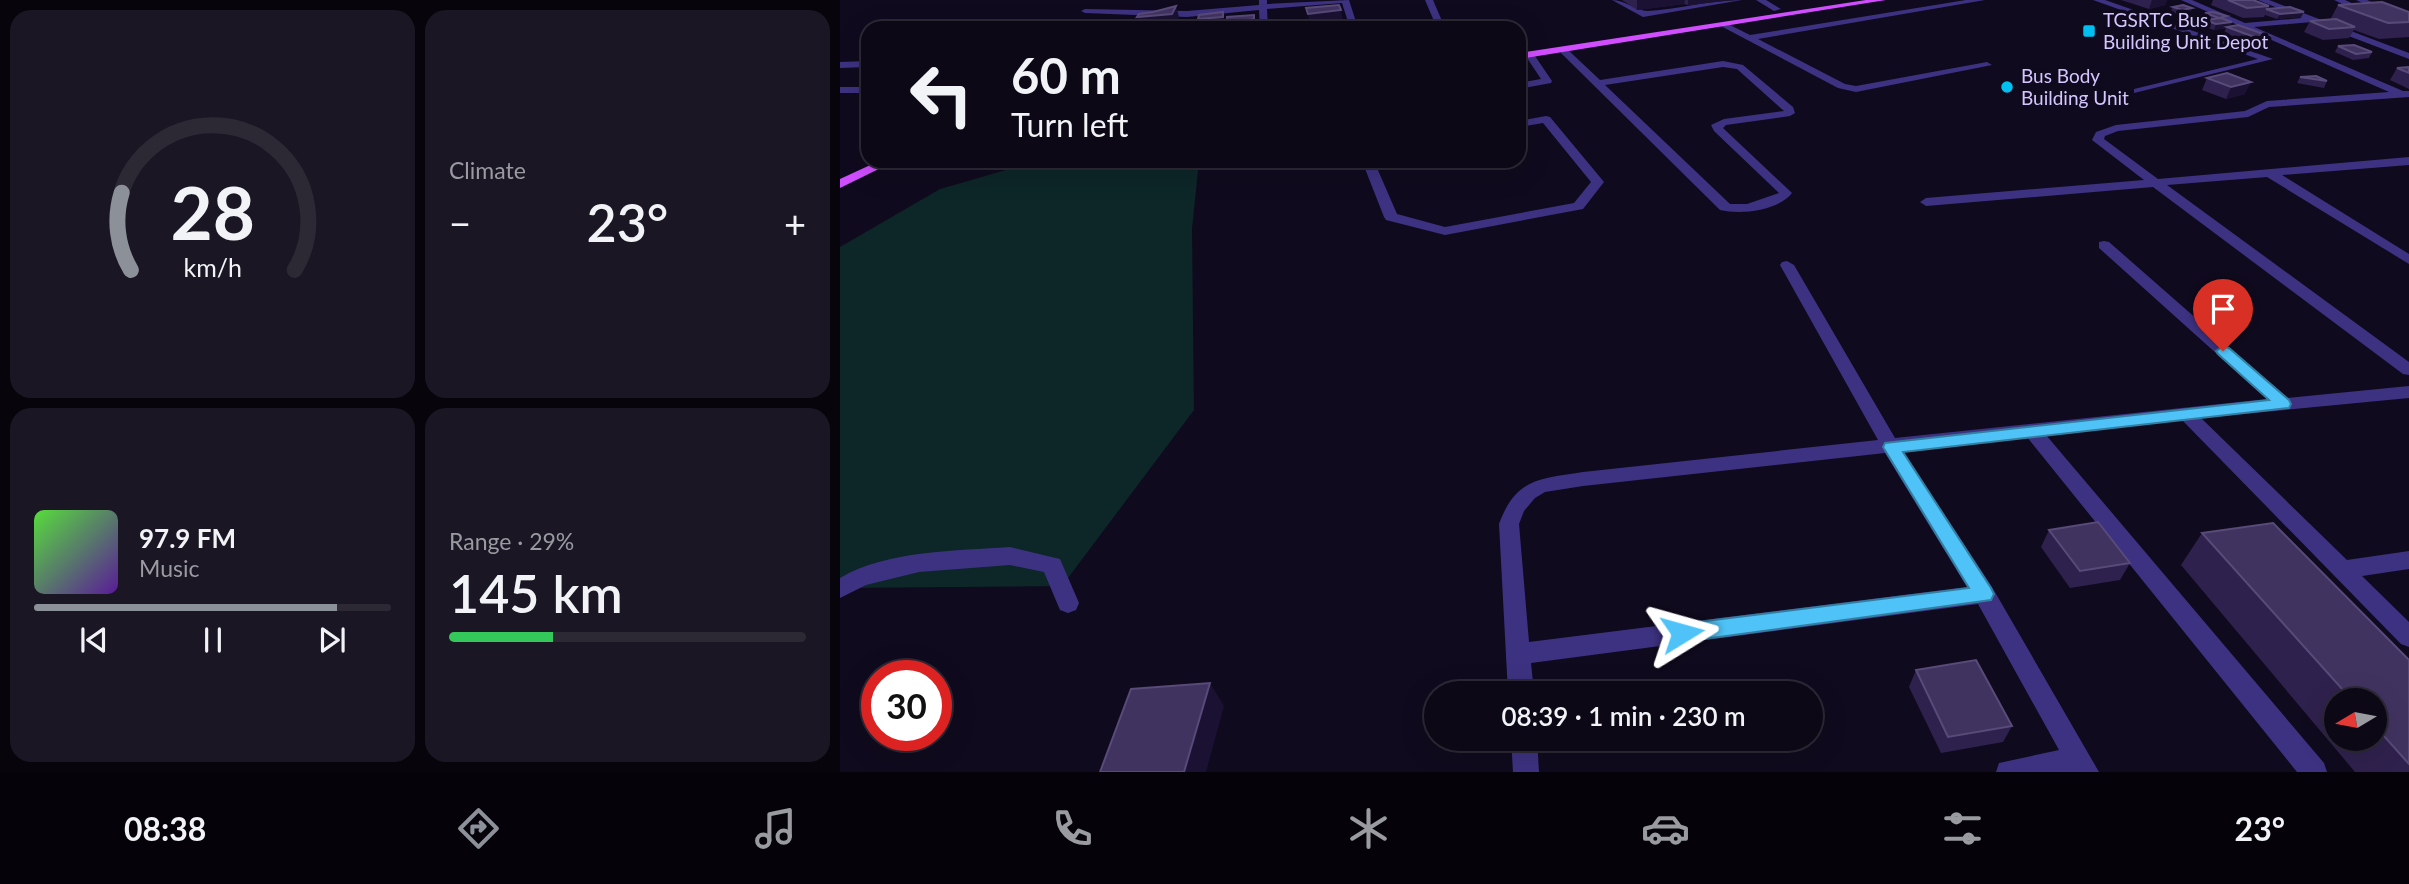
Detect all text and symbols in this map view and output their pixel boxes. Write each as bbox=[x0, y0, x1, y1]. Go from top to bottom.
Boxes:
place label: TGSRTC Bus Building Unit Depot bbox=[2103, 8, 2268, 53]
marker: TGSRTC Bus Building Unit Depot bbox=[2081, 23, 2097, 39]
text: 60 m bbox=[1011, 46, 1121, 104]
icon: left bbox=[896, 49, 987, 140]
place label: Bus Body Building Unit bbox=[2021, 64, 2129, 109]
marker: Bus Body Building Unit bbox=[1999, 79, 2015, 95]
text: Turn left bbox=[1011, 105, 1128, 144]
text: Climate bbox=[449, 156, 526, 184]
text: 28 bbox=[170, 168, 255, 256]
text: 23° bbox=[587, 191, 668, 253]
text: − bbox=[449, 200, 471, 246]
text: + bbox=[784, 200, 806, 246]
text: km/h bbox=[183, 252, 242, 282]
pin bbox=[2193, 279, 2253, 351]
icon: arrive bbox=[2204, 290, 2242, 328]
text: 97.9 FM bbox=[139, 522, 236, 554]
text: Range · 29% bbox=[449, 527, 574, 555]
text: Music bbox=[139, 554, 199, 582]
text: 145 km bbox=[449, 562, 623, 624]
position arrow bbox=[1645, 596, 1719, 670]
icon: previous bbox=[75, 621, 113, 659]
icon: pause bbox=[194, 621, 232, 659]
icon: next bbox=[313, 621, 351, 659]
speed limit sign: 30 bbox=[861, 660, 952, 751]
north arrow bbox=[2324, 688, 2387, 751]
map controls bbox=[2324, 688, 2387, 751]
text: 08:39 · 1 min · 230 m bbox=[1501, 700, 1746, 732]
icon: directions bbox=[454, 804, 503, 853]
icon: music bbox=[751, 804, 800, 853]
icon: phone bbox=[1048, 804, 1097, 853]
icon: climate bbox=[1344, 804, 1393, 853]
icon: car bbox=[1641, 804, 1690, 853]
icon: filters bbox=[1938, 804, 1987, 853]
text: 08:38 bbox=[124, 809, 206, 848]
text: 23° bbox=[2235, 809, 2285, 848]

